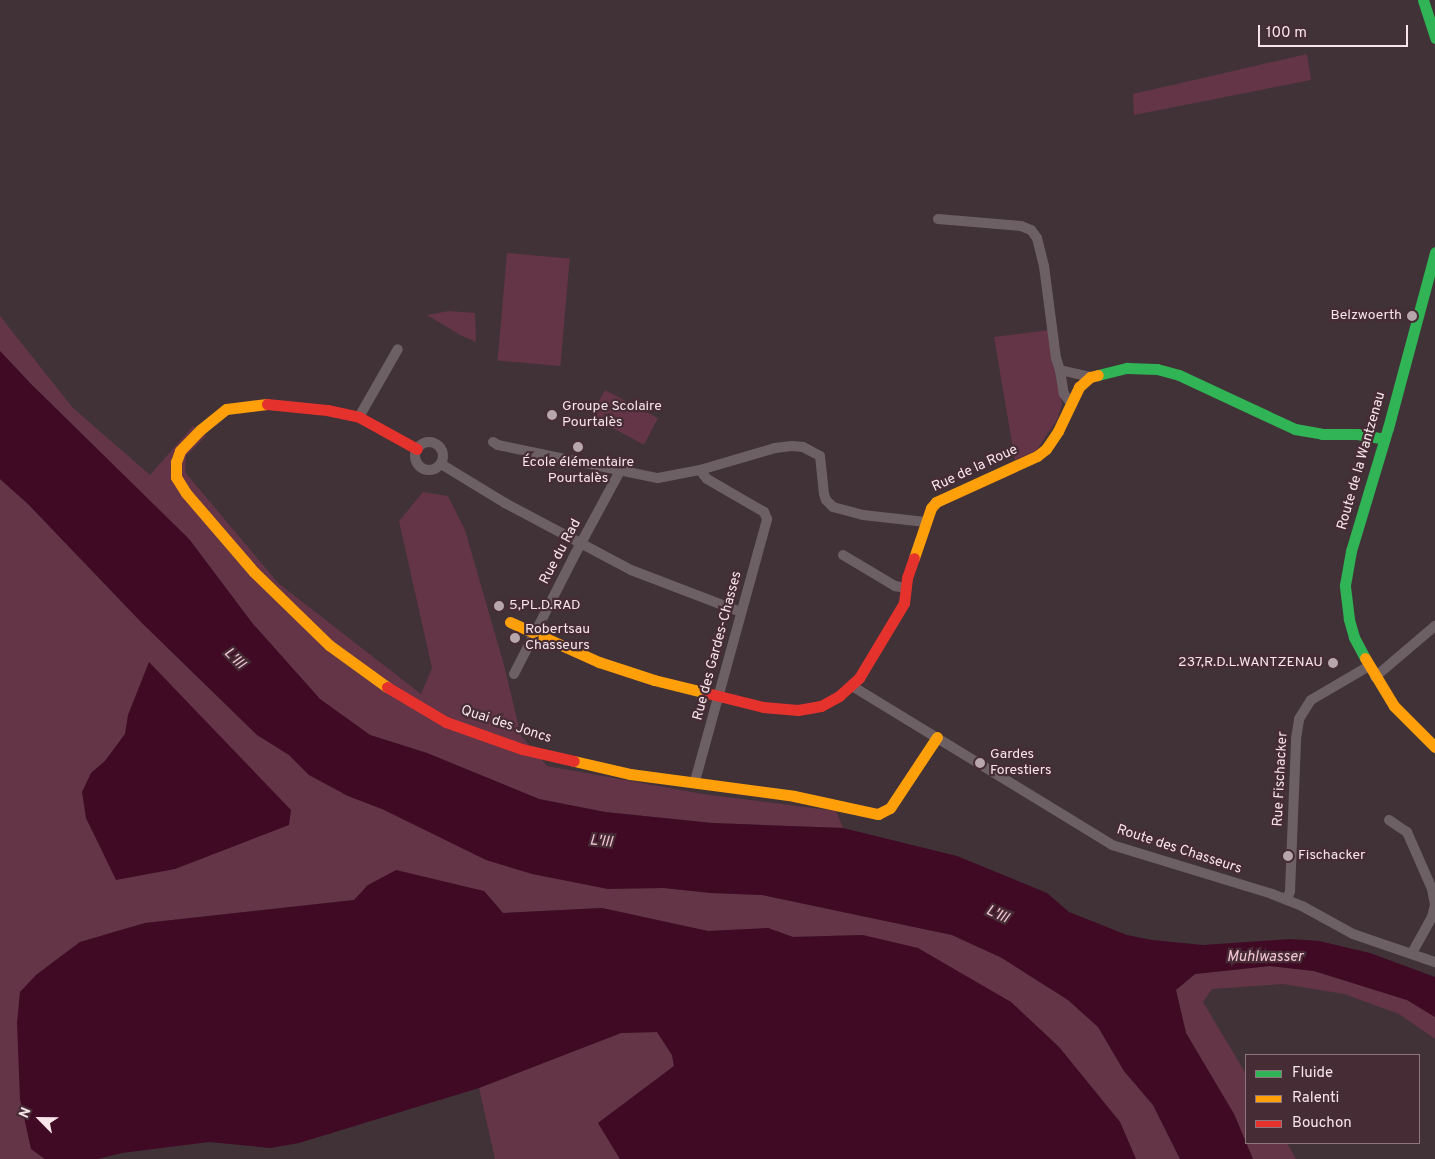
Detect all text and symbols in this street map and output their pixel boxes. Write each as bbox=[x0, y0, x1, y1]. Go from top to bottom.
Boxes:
scale bar bbox=[1260, 15, 1410, 47]
text: 100 m bbox=[1266, 24, 1307, 43]
place label: Belzwoerth bbox=[1330, 308, 1402, 324]
marker: Belzwoerth bbox=[1406, 310, 1418, 322]
street label: Route de la Wantzenau bbox=[1334, 390, 1390, 532]
place label: Groupe Scolaire Pourtalès bbox=[562, 399, 662, 432]
marker: Groupe Scolaire Pourtalès bbox=[546, 409, 558, 421]
marker: École élémentaire Pourtalès bbox=[572, 441, 584, 453]
street label: Rue de la Roue bbox=[929, 442, 1021, 496]
place label: École élémentaire Pourtalès bbox=[522, 455, 634, 488]
street label: Rue du Rad bbox=[537, 517, 585, 587]
street label: Rue des Gardes-Chasses bbox=[690, 570, 746, 722]
place label: 5,PL.D.RAD bbox=[509, 598, 581, 614]
marker: 5,PL.D.RAD bbox=[493, 600, 505, 612]
place label: Robertsau Chasseurs bbox=[525, 622, 590, 654]
marker: Robertsau Chasseurs bbox=[509, 632, 521, 644]
water label: L'Ill bbox=[220, 645, 248, 673]
place label: 237,R.D.L.WANTZENAU bbox=[1178, 655, 1323, 671]
marker: 237,R.D.L.WANTZENAU bbox=[1327, 657, 1339, 669]
street label: Quai des Joncs bbox=[459, 702, 553, 748]
street label: Rue Fischacker bbox=[1270, 731, 1292, 827]
place label: Gardes Forestiers bbox=[990, 747, 1052, 780]
marker: Gardes Forestiers bbox=[974, 757, 986, 769]
street label: Route des Chasseurs bbox=[1114, 822, 1244, 878]
water label: L'Ill bbox=[589, 832, 613, 852]
place label: Fischacker bbox=[1298, 848, 1366, 864]
marker: Fischacker bbox=[1282, 850, 1294, 862]
water label: L'Ill bbox=[983, 902, 1011, 928]
water label: Muhlwasser bbox=[1227, 949, 1303, 967]
legend bbox=[1245, 1054, 1420, 1144]
text: Fluide bbox=[1292, 1064, 1333, 1083]
text: Ralenti bbox=[1292, 1089, 1339, 1108]
north arrow bbox=[15, 1094, 65, 1144]
text: N bbox=[16, 1105, 36, 1121]
text: Bouchon bbox=[1292, 1114, 1352, 1133]

